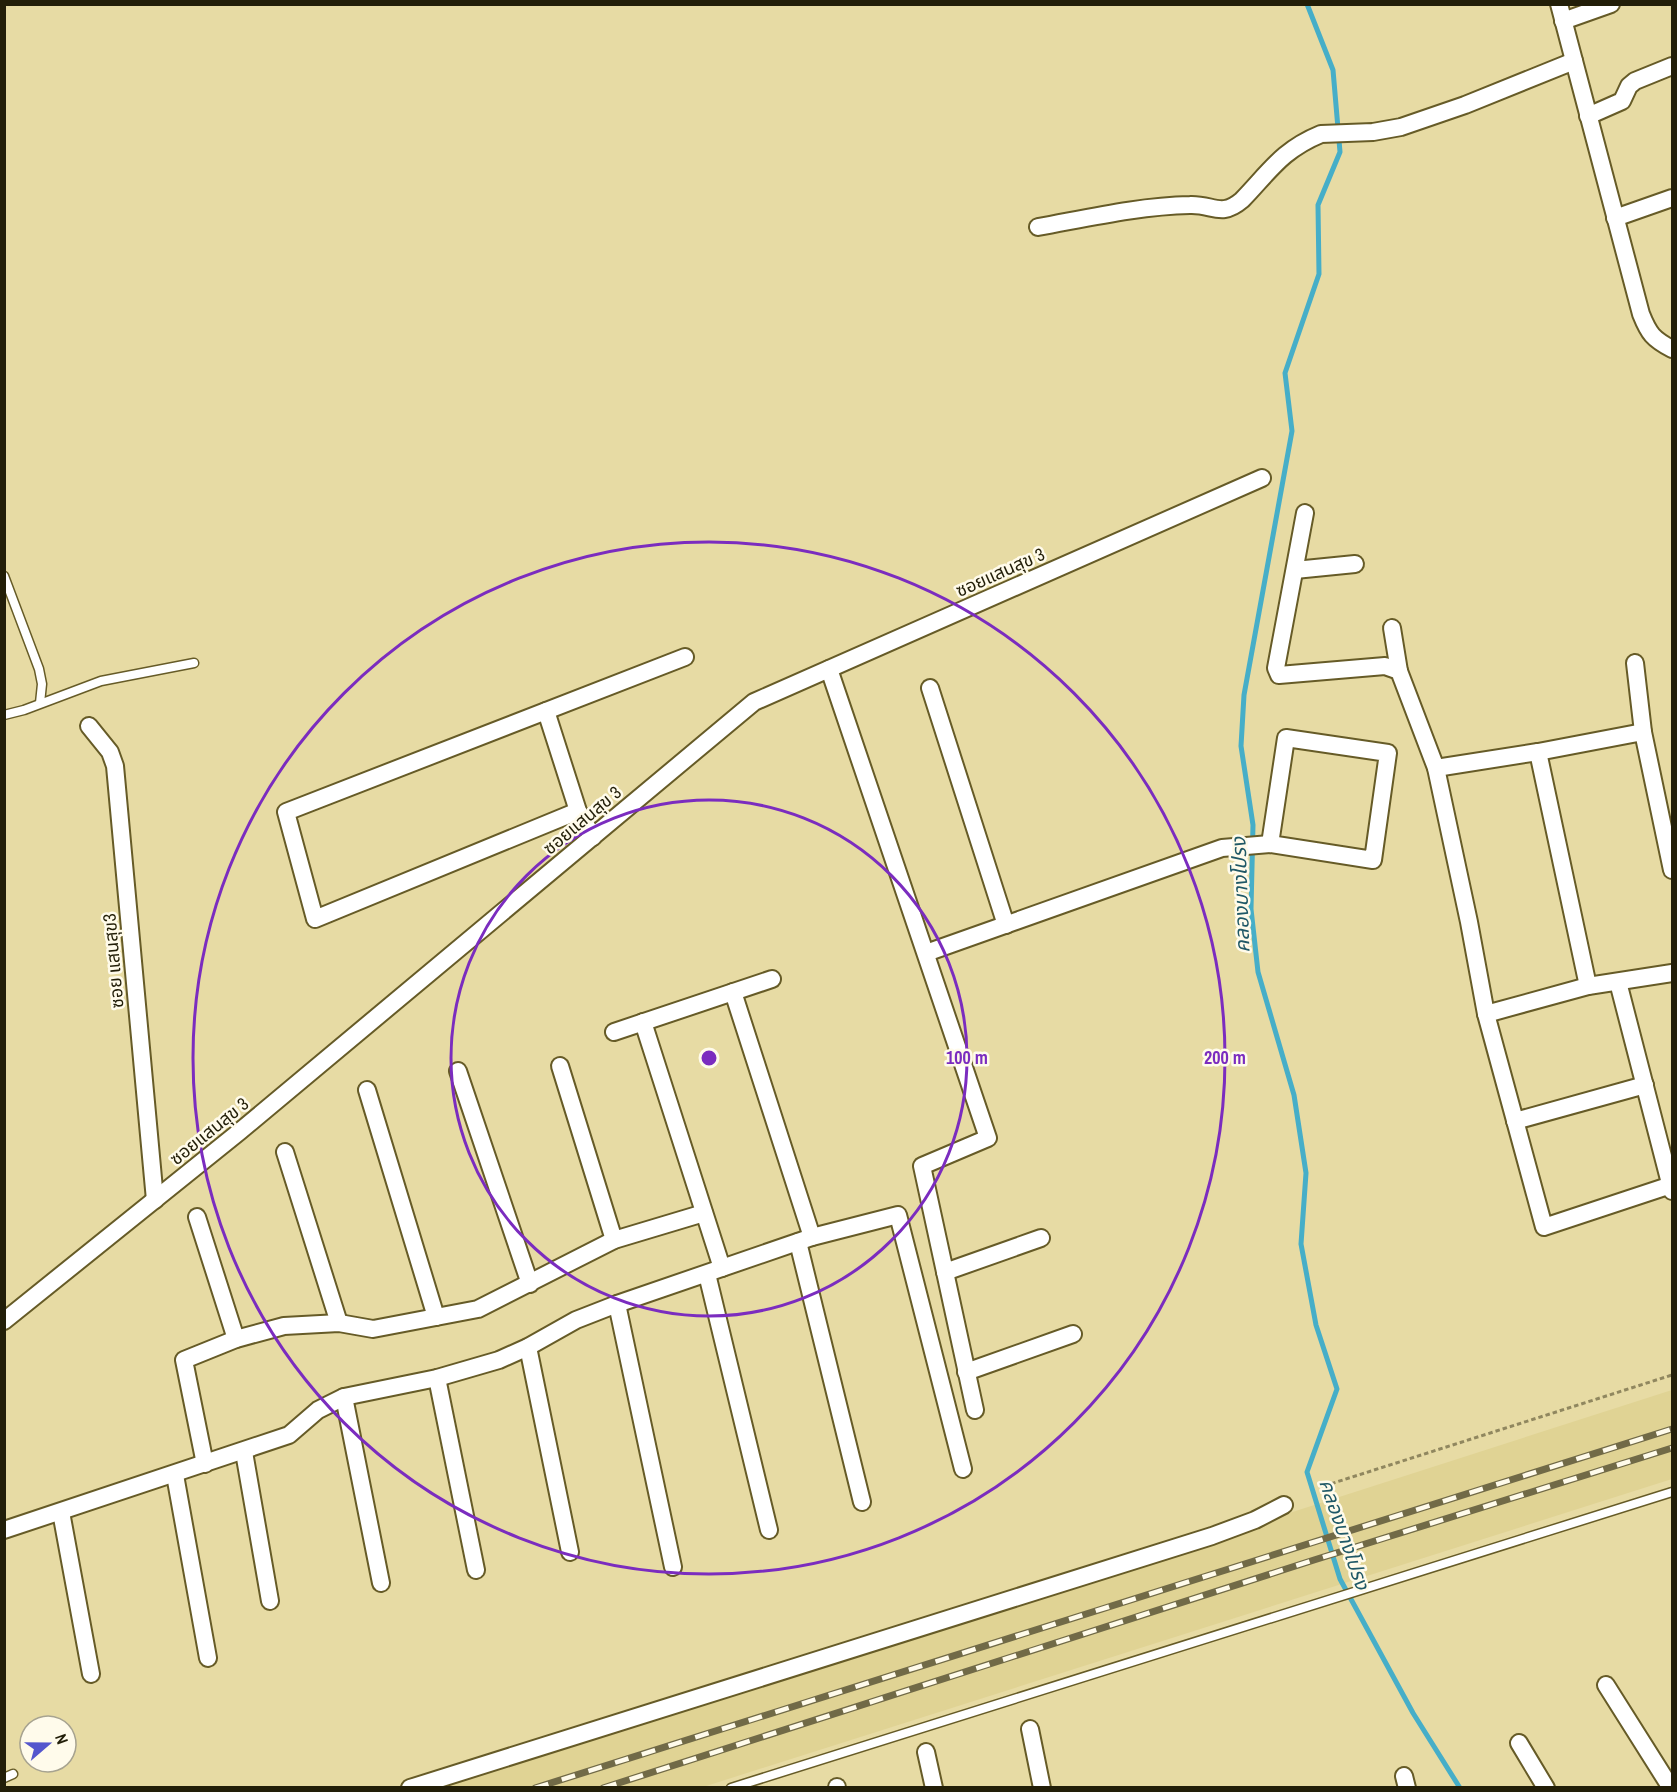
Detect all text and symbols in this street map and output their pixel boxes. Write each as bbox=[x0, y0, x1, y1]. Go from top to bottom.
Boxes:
street label: ซอยแสนสุข 3 bbox=[952, 541, 1048, 603]
street label: ซอยแสนสุข 3 bbox=[538, 780, 626, 860]
water label: คลองบางโปรง bbox=[1224, 836, 1256, 953]
street label: ซอย แสนสุข3 bbox=[96, 913, 130, 1009]
text: 100 m bbox=[946, 1045, 988, 1070]
text: 200 m bbox=[1204, 1045, 1246, 1070]
centre of rings bbox=[699, 1048, 719, 1068]
street label: ซอยแสนสุข 3 bbox=[164, 1091, 254, 1171]
water label: คลองบางโปรง bbox=[1313, 1475, 1377, 1594]
north arrow bbox=[18, 1714, 78, 1774]
text: N bbox=[50, 1731, 74, 1747]

